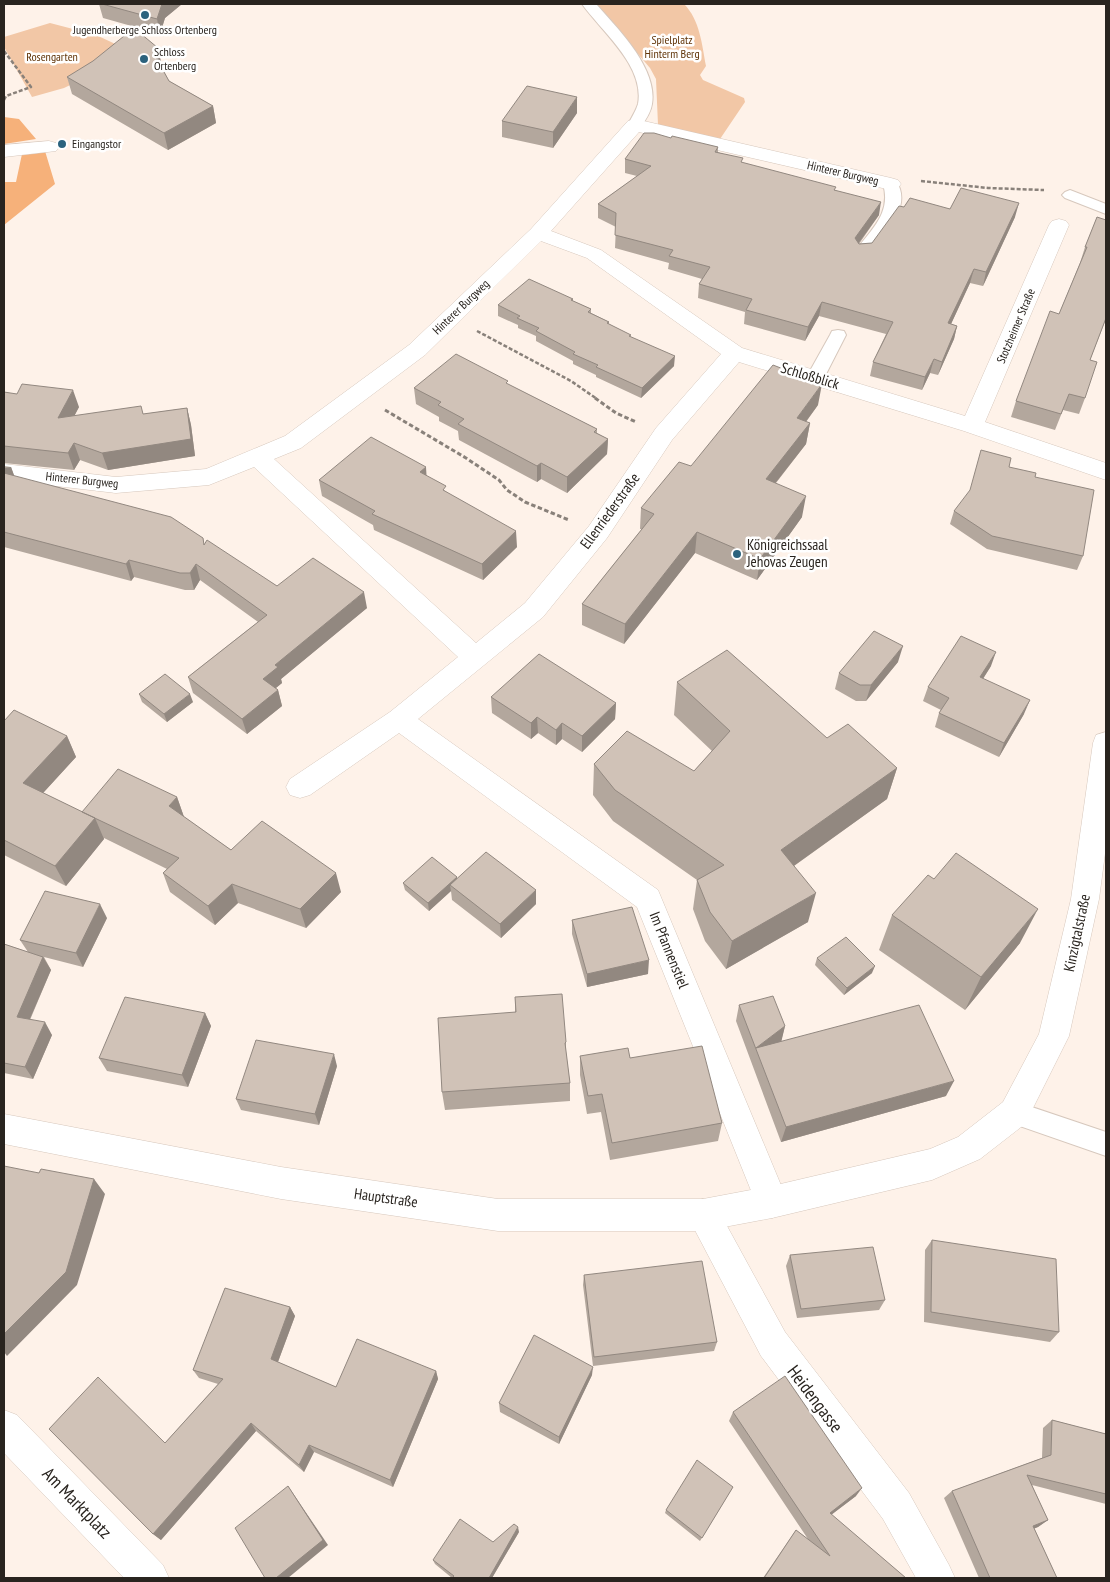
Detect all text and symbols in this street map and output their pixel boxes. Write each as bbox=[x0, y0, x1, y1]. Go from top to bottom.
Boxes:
marker: Jugendherberge Schloss Ortenberg bbox=[139, 9, 151, 21]
place label: Jugendherberge Schloss Ortenberg bbox=[72, 22, 217, 37]
park label: Spielplatz Hinterm Berg bbox=[644, 32, 700, 61]
place label: Schloss Ortenberg bbox=[154, 44, 196, 73]
park label: Rosengarten bbox=[26, 49, 78, 64]
marker: Schloss Ortenberg bbox=[138, 53, 150, 65]
place label: Eingangstor bbox=[72, 136, 122, 151]
marker: Eingangstor bbox=[56, 138, 68, 150]
street label: Hinterer Burgweg bbox=[806, 157, 880, 188]
street label: Hinterer Burgweg bbox=[429, 276, 492, 337]
street label: Stotzheimer Straße bbox=[993, 286, 1038, 366]
street label: Schloßblick bbox=[779, 358, 842, 393]
street label: Hinterer Burgweg bbox=[45, 468, 119, 491]
street label: Ellenriederstraße bbox=[576, 469, 644, 552]
place label: Königreichssaal Jehovas Zeugen bbox=[746, 535, 828, 571]
marker: Königreichssaal Jehovas Zeugen bbox=[731, 548, 743, 560]
street label: Kinzigtalstraße bbox=[1059, 892, 1094, 973]
street label: Im Pfannenstiel bbox=[645, 909, 694, 991]
street label: Hauptstraße bbox=[353, 1184, 419, 1211]
street label: Heidengasse bbox=[783, 1360, 848, 1437]
street label: Am Marktplatz bbox=[38, 1462, 117, 1543]

